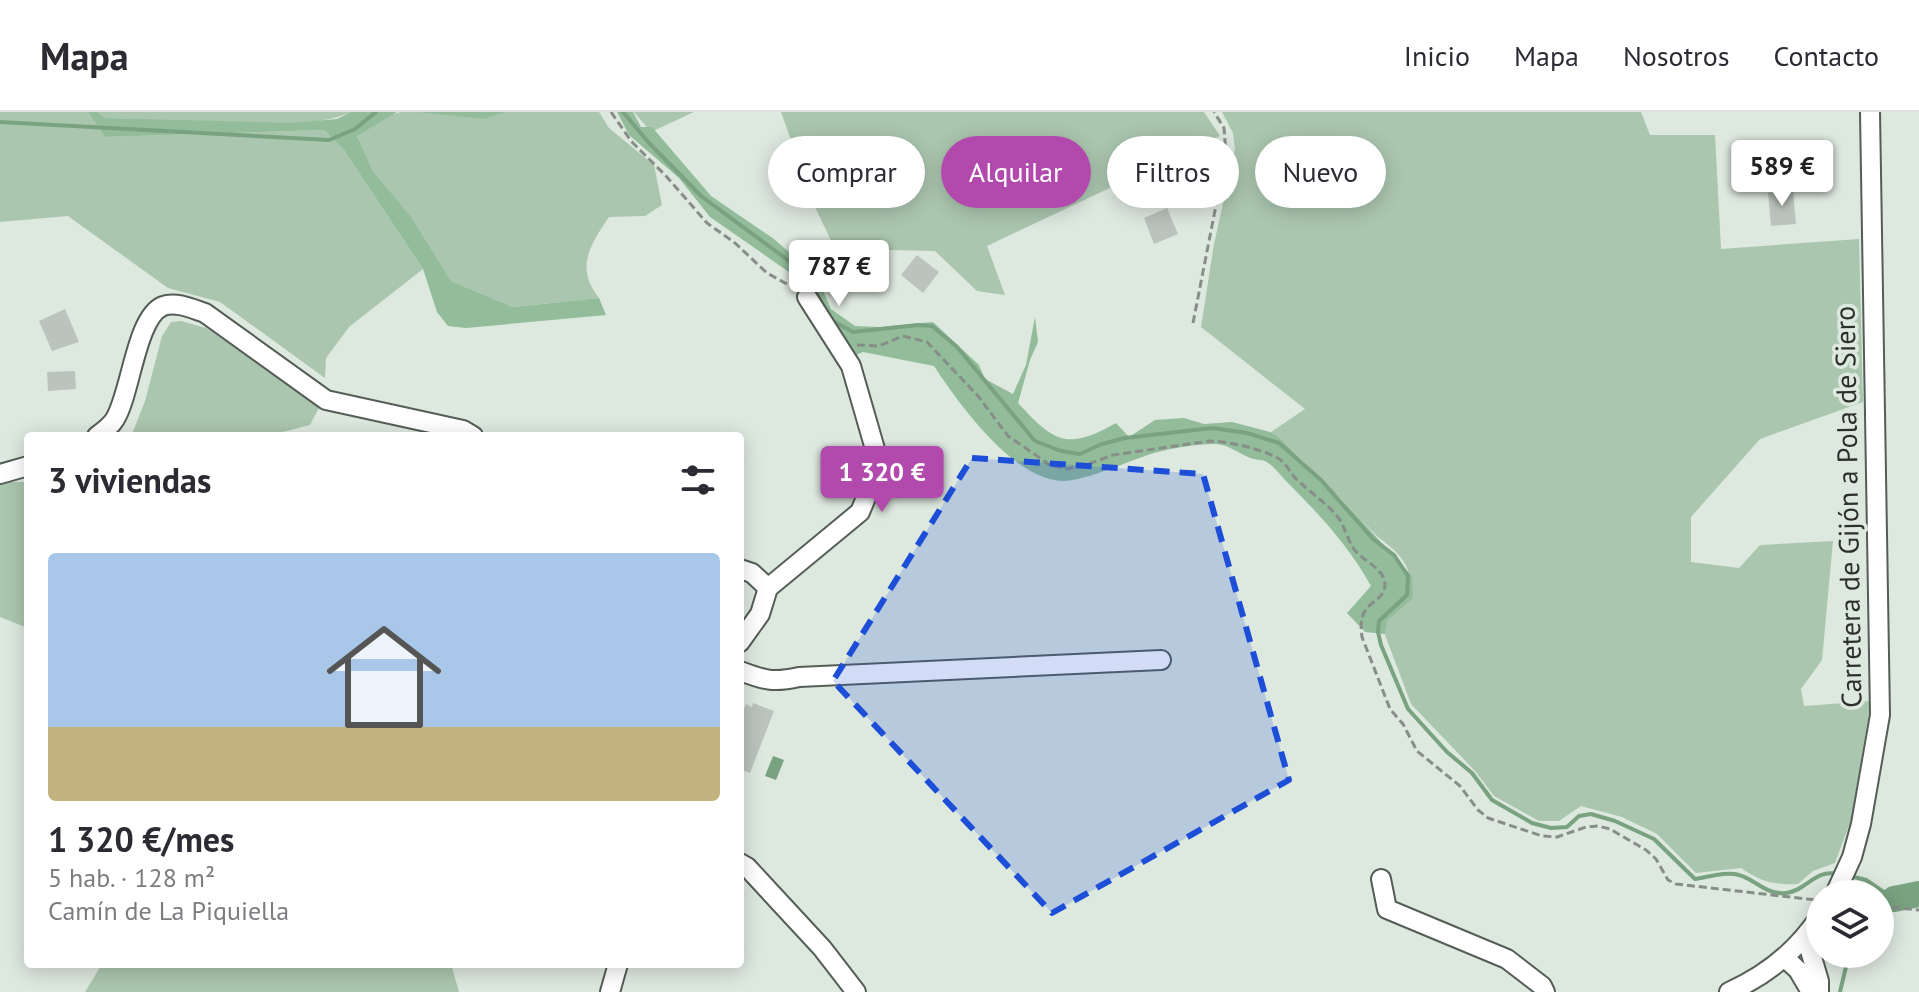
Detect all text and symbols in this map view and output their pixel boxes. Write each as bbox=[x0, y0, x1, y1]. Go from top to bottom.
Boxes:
text: Mapa bbox=[40, 31, 129, 80]
text: Inicio bbox=[1404, 37, 1470, 74]
text: Mapa bbox=[1514, 37, 1579, 74]
text: Nosotros bbox=[1623, 37, 1729, 74]
text: Contacto bbox=[1773, 37, 1879, 74]
chip: Comprar bbox=[768, 136, 925, 208]
chip: Alquilar bbox=[941, 136, 1091, 208]
chip: Filtros bbox=[1107, 136, 1239, 208]
chip: Nuevo bbox=[1255, 136, 1386, 208]
pin: 589 € bbox=[1726, 140, 1838, 208]
text: 589 € bbox=[1749, 149, 1815, 182]
pin: 787 € bbox=[783, 240, 895, 308]
text: 787 € bbox=[807, 249, 871, 282]
street label: Carretera de Gijón a Pola de Siero bbox=[1825, 306, 1870, 708]
pin: 1 320 € bbox=[808, 446, 956, 514]
text: 1 320 € bbox=[839, 455, 925, 488]
text: 3 viviendas bbox=[48, 458, 211, 502]
icon: filters bbox=[676, 458, 720, 502]
icon: home bbox=[312, 605, 456, 749]
text: 1 320 €/mes bbox=[48, 817, 234, 861]
text: 5 hab. · 128 m² bbox=[48, 861, 215, 894]
map controls bbox=[1806, 880, 1894, 968]
button: layers bbox=[1806, 880, 1894, 968]
text: Camín de La Piquiella bbox=[48, 894, 289, 927]

